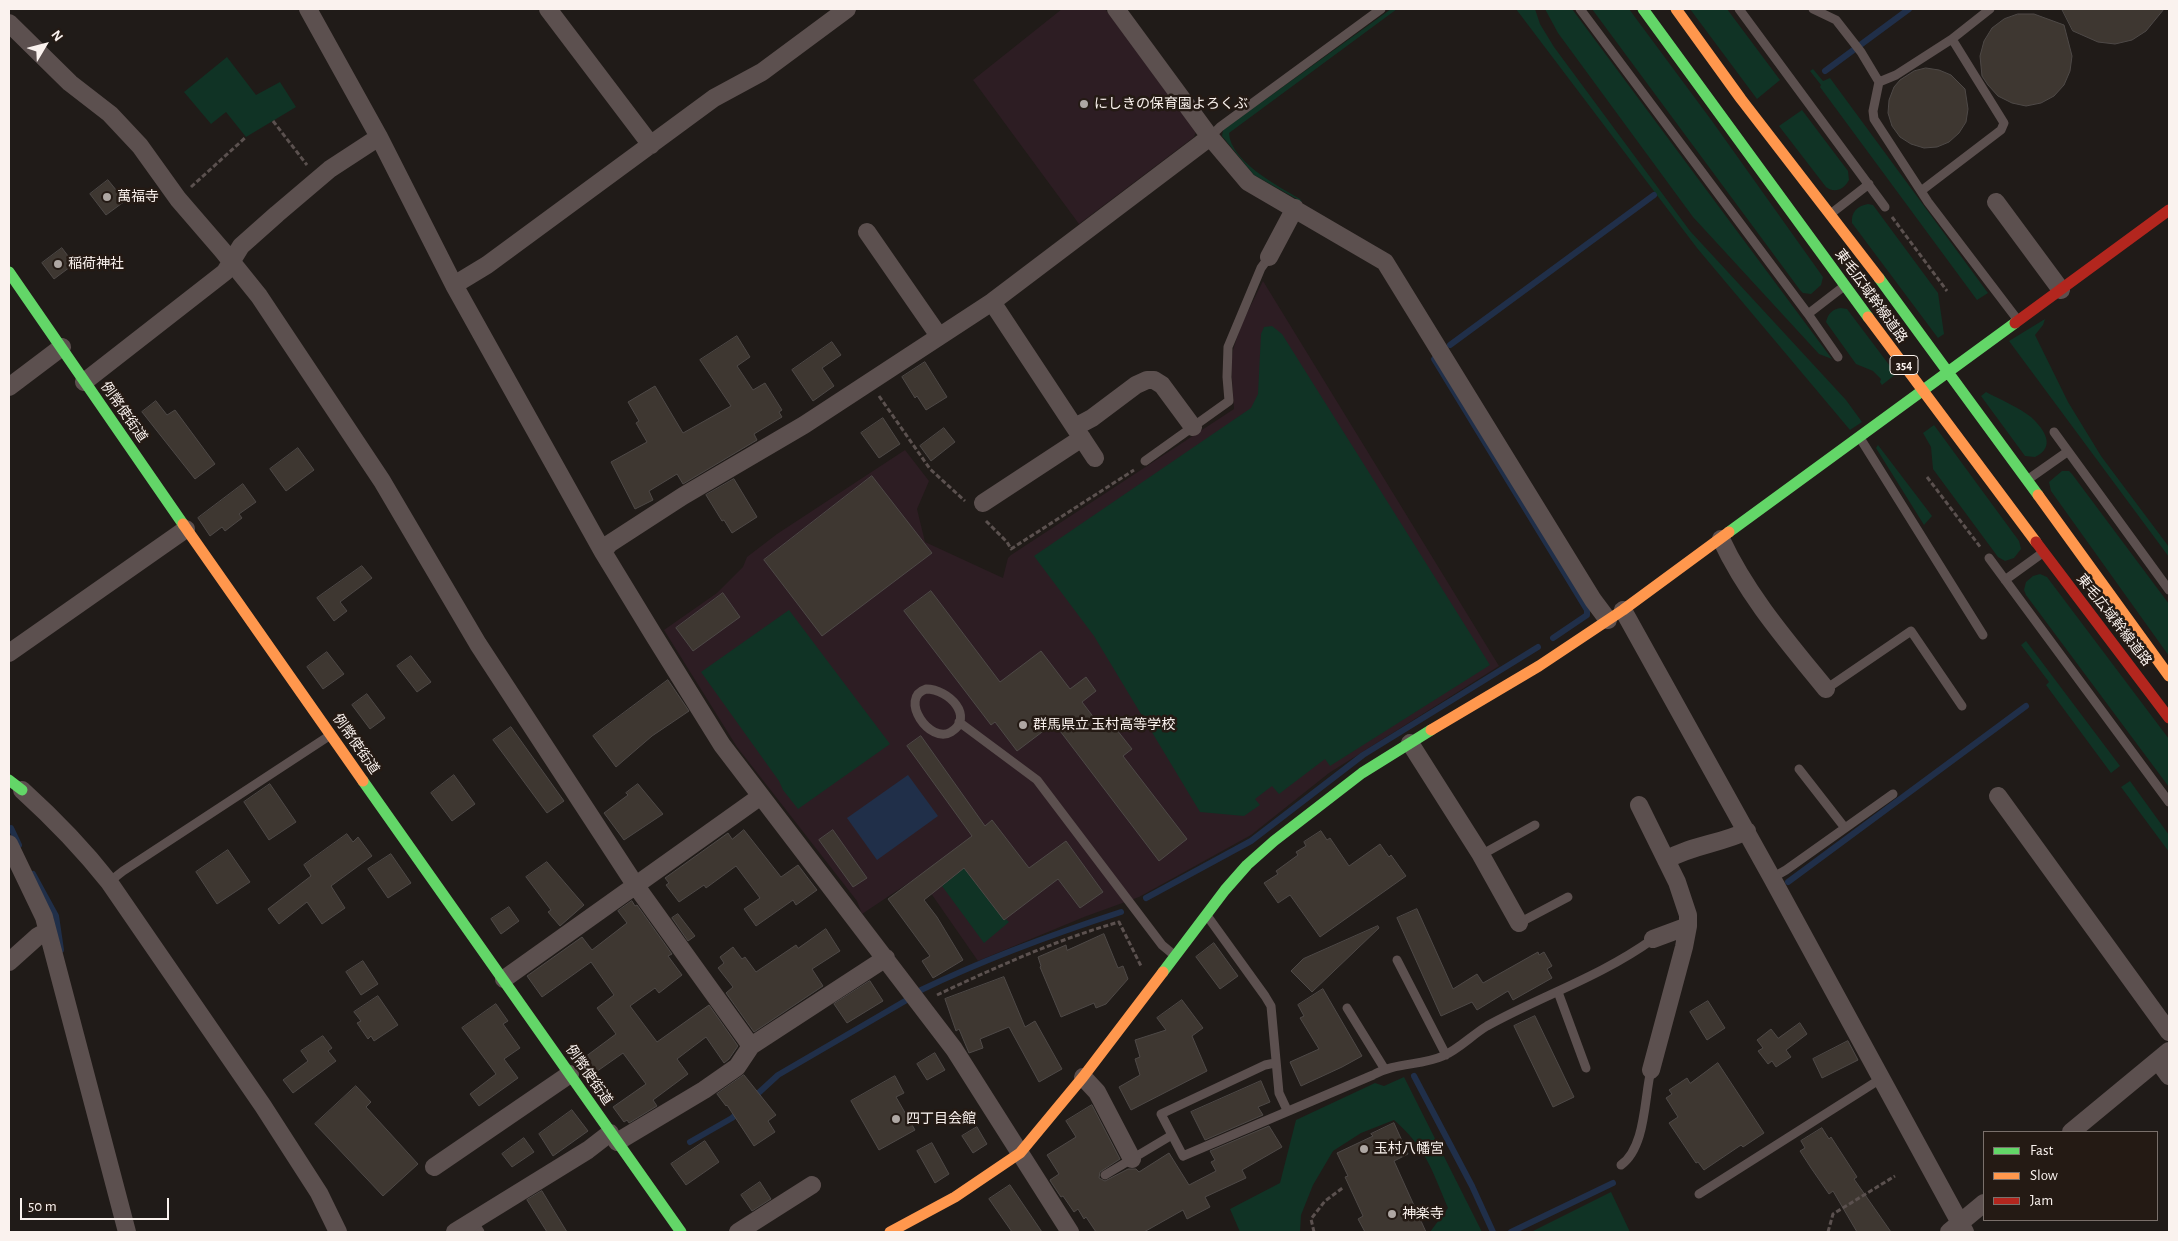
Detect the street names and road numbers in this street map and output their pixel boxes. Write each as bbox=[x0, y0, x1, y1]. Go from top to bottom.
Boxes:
street label: 東毛広域幹線道路 bbox=[1831, 246, 1911, 346]
road number: 354 bbox=[1890, 356, 1918, 374]
street label: 例幣使街道 bbox=[97, 379, 151, 445]
street label: 東毛広域幹線道路 bbox=[2073, 571, 2155, 669]
street label: 例幣使街道 bbox=[329, 711, 383, 777]
street label: 例幣使街道 bbox=[562, 1042, 616, 1108]

